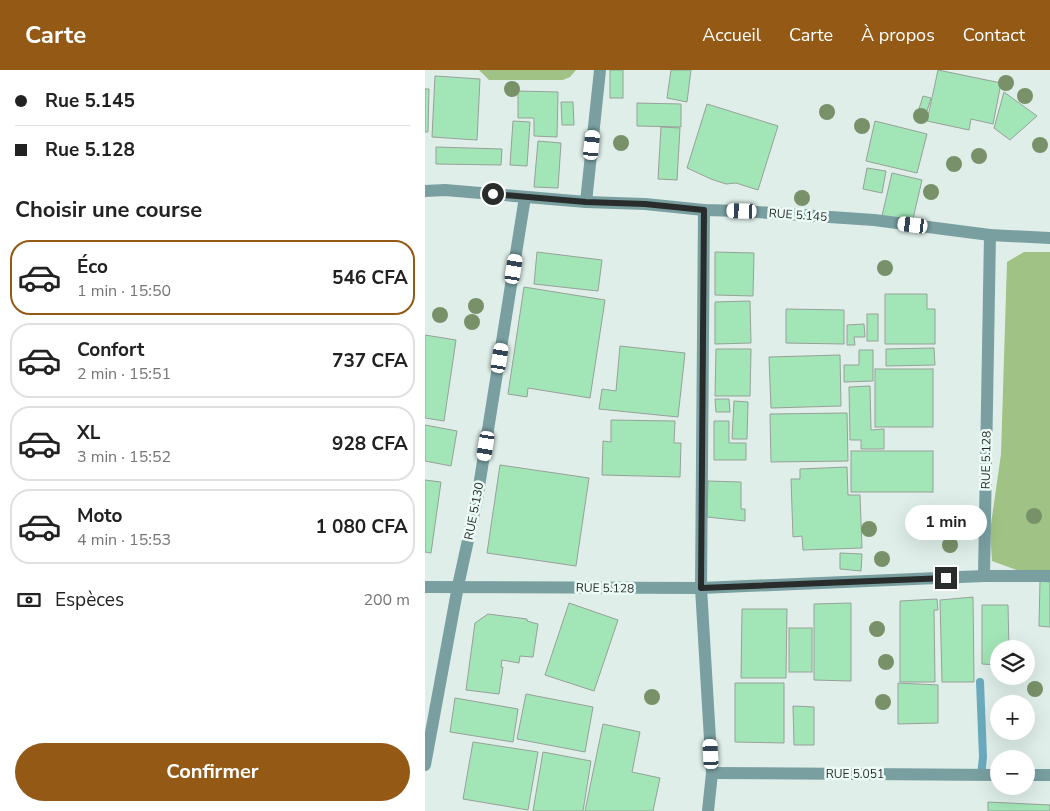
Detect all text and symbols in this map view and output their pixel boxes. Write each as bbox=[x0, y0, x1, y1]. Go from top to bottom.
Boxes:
text: Carte bbox=[25, 19, 86, 51]
text: Accueil bbox=[702, 23, 761, 47]
text: Carte bbox=[789, 23, 833, 47]
text: À propos bbox=[861, 23, 935, 47]
text: Contact bbox=[963, 23, 1025, 47]
text: Rue 5.145 bbox=[45, 88, 135, 114]
car bbox=[582, 129, 601, 161]
text: Rue 5.128 bbox=[45, 137, 135, 163]
route start bbox=[482, 183, 504, 205]
text: Choisir une course bbox=[15, 195, 202, 225]
car bbox=[726, 203, 757, 219]
street label: RUE 5.145 bbox=[768, 205, 828, 225]
car bbox=[897, 216, 928, 234]
car bbox=[504, 253, 523, 285]
text: Éco bbox=[77, 254, 108, 280]
icon: car bbox=[17, 255, 62, 300]
text: 546 CFA bbox=[332, 265, 408, 291]
text: 1 min · 15:50 bbox=[77, 280, 171, 302]
text: Confort bbox=[77, 337, 144, 363]
icon: car bbox=[17, 338, 62, 383]
car bbox=[490, 342, 509, 374]
text: 737 CFA bbox=[332, 348, 408, 374]
text: 2 min · 15:51 bbox=[77, 363, 171, 385]
text: XL bbox=[77, 420, 100, 446]
icon: car bbox=[17, 421, 62, 466]
car bbox=[476, 430, 495, 462]
text: 928 CFA bbox=[332, 431, 408, 457]
street label: RUE 5.128 bbox=[977, 431, 995, 489]
text: 3 min · 15:52 bbox=[77, 446, 171, 468]
street label: RUE 5.130 bbox=[461, 481, 487, 541]
text: Moto bbox=[77, 503, 123, 529]
icon: car bbox=[17, 504, 62, 549]
callout: 1 min bbox=[905, 506, 987, 540]
text: 1 min bbox=[925, 511, 967, 533]
text: 1 080 CFA bbox=[315, 514, 408, 540]
text: 4 min · 15:53 bbox=[77, 529, 171, 551]
route end bbox=[935, 567, 957, 589]
street label: RUE 5.128 bbox=[576, 579, 634, 597]
icon: cash bbox=[15, 586, 43, 614]
text: Espèces bbox=[55, 587, 124, 613]
text: 200 m bbox=[363, 589, 410, 611]
map controls bbox=[990, 640, 1035, 795]
button: layers bbox=[990, 640, 1035, 685]
button: + bbox=[990, 695, 1035, 740]
car bbox=[702, 739, 719, 769]
button: Confirmer bbox=[15, 743, 410, 801]
button: − bbox=[990, 750, 1035, 795]
street label: RUE 5.051 bbox=[826, 766, 884, 782]

